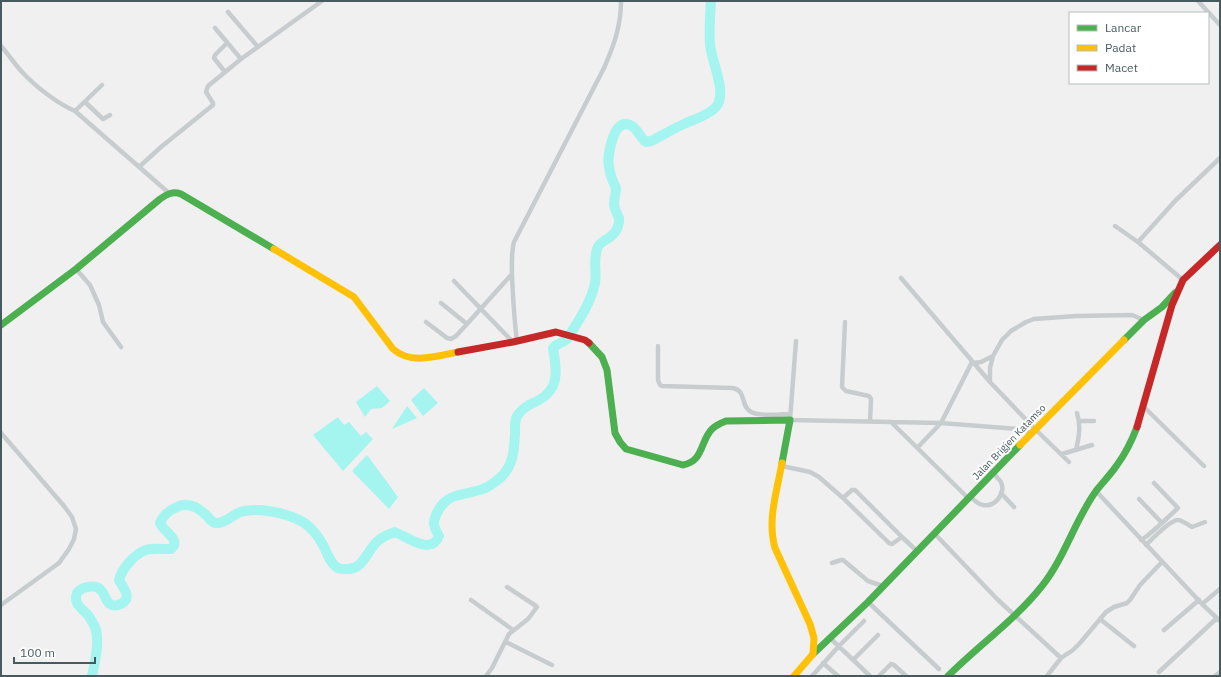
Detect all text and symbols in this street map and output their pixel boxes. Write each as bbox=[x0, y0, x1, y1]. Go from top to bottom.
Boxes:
legend bbox=[1069, 12, 1209, 84]
text: Lancar bbox=[1105, 20, 1142, 35]
text: Padat bbox=[1105, 40, 1136, 55]
text: Macet bbox=[1105, 60, 1138, 75]
street label: Jalan Brigjen Katamso bbox=[970, 401, 1049, 483]
scale bar bbox=[14, 639, 95, 665]
text: 100 m bbox=[20, 645, 55, 660]

